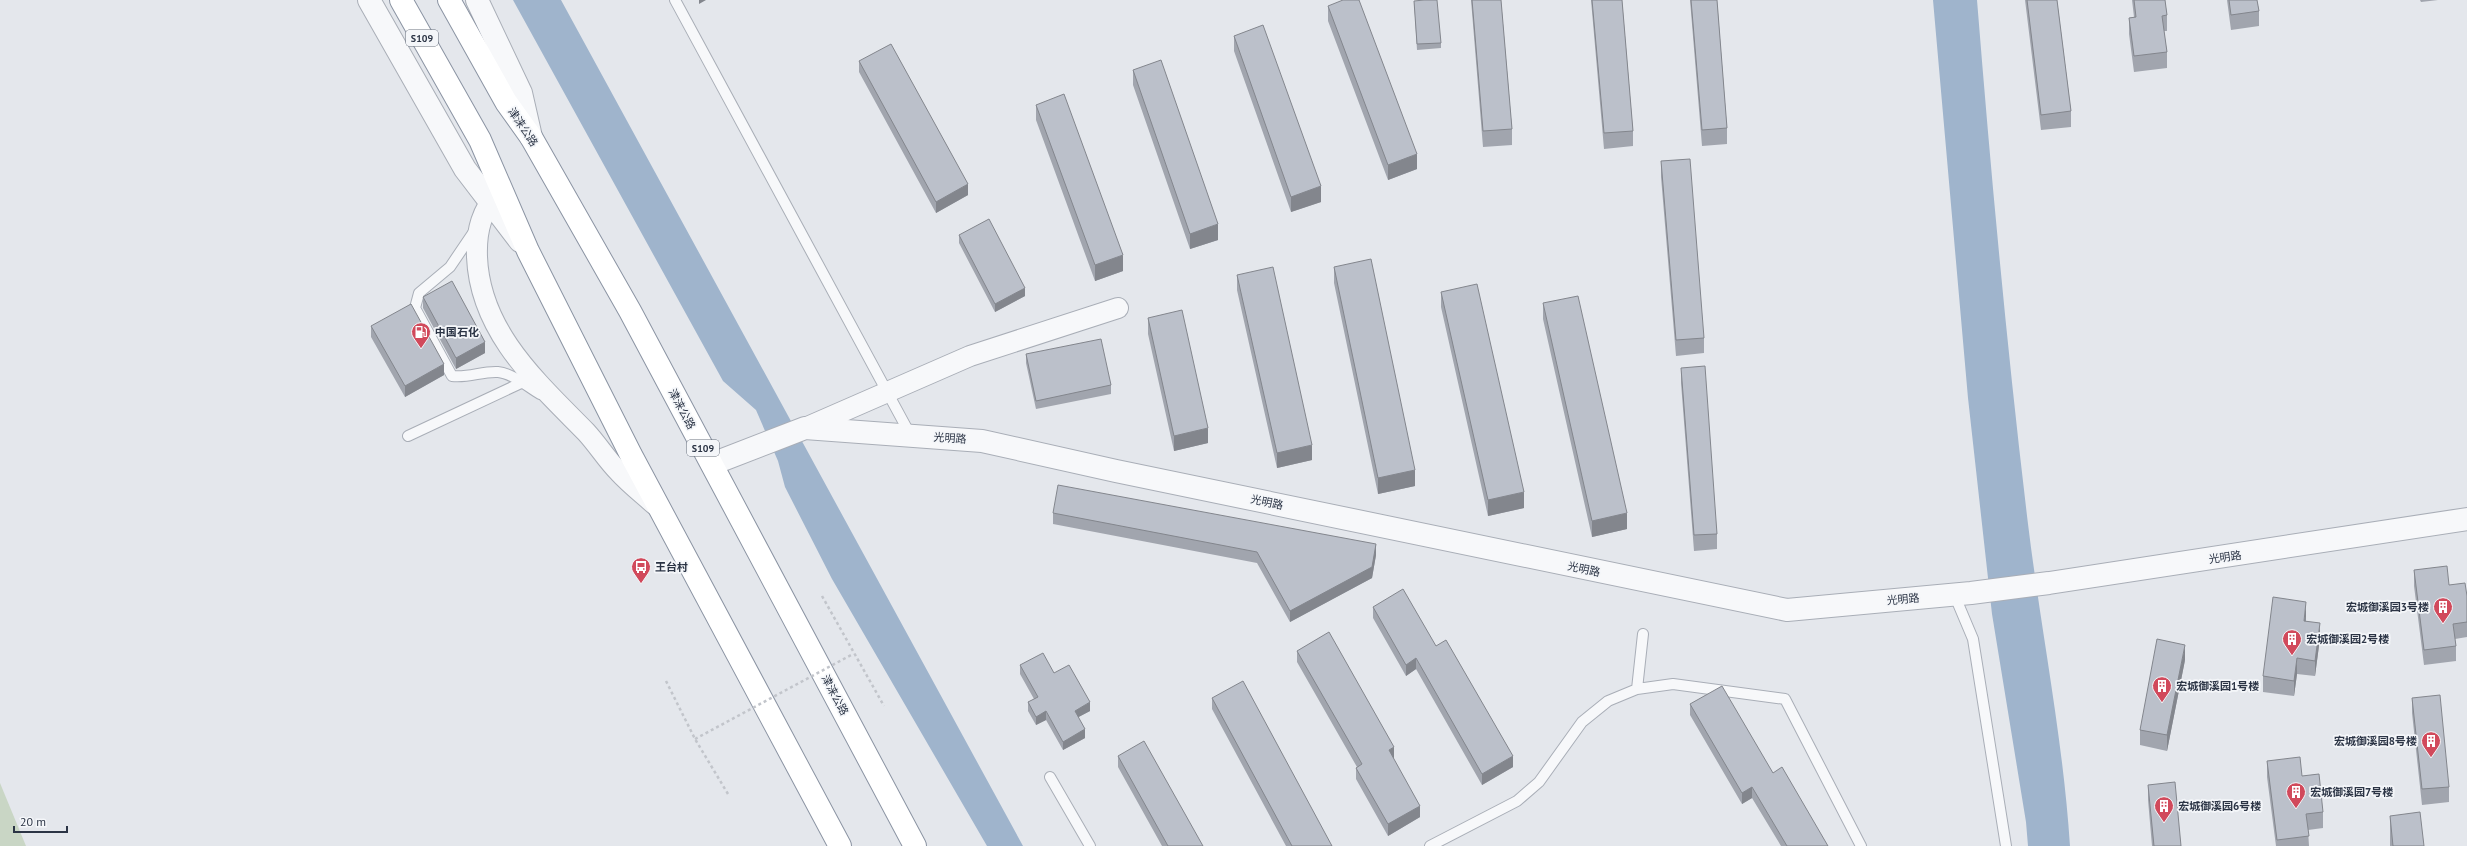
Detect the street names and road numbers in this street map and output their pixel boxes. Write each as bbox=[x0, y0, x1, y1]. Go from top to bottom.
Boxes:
road number: S109 bbox=[406, 30, 438, 46]
street label: 津涞公路 bbox=[505, 105, 541, 149]
street label: 津涞公路 bbox=[665, 386, 699, 432]
street label: 光明路 bbox=[933, 430, 967, 446]
road number: S109 bbox=[687, 440, 719, 456]
street label: 光明路 bbox=[1249, 492, 1285, 512]
street label: 光明路 bbox=[2208, 548, 2242, 566]
street label: 光明路 bbox=[1566, 559, 1602, 579]
street label: 光明路 bbox=[1886, 591, 1920, 607]
street label: 津涞公路 bbox=[818, 672, 852, 718]

